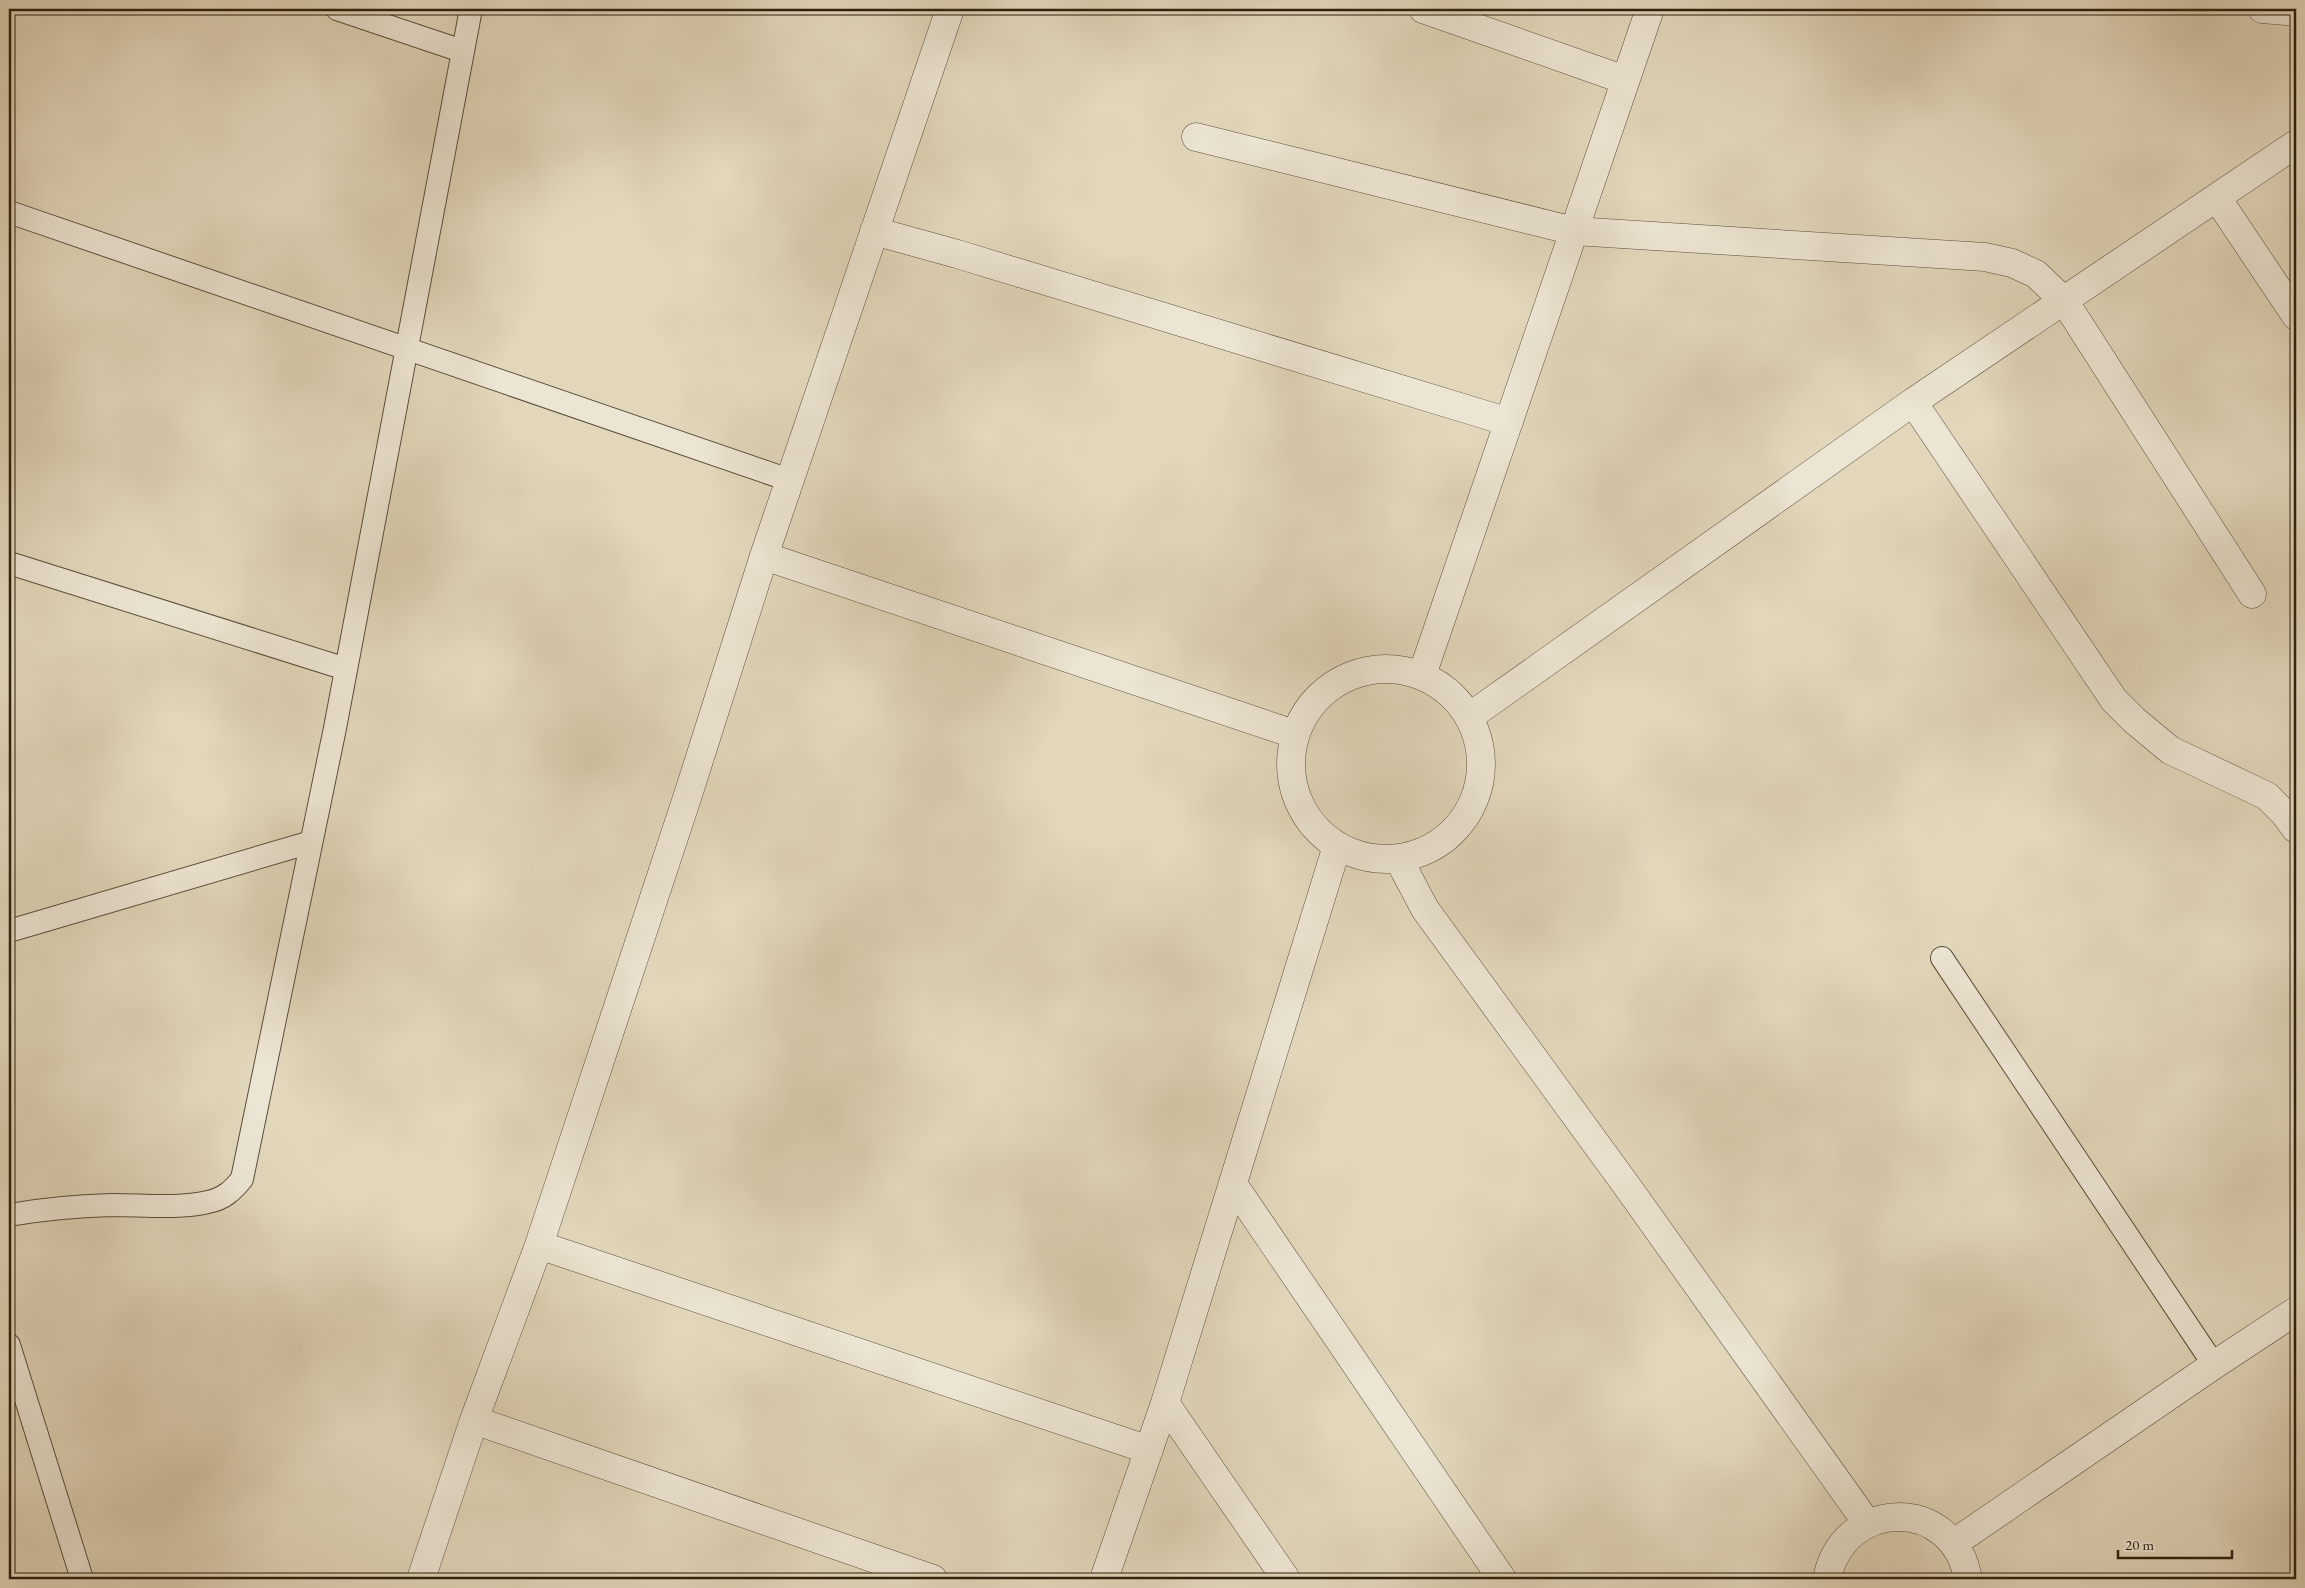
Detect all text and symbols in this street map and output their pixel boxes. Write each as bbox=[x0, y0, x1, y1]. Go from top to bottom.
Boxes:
scale bar bbox=[2118, 1528, 2231, 1560]
text: 20 m bbox=[2125, 1535, 2154, 1554]

